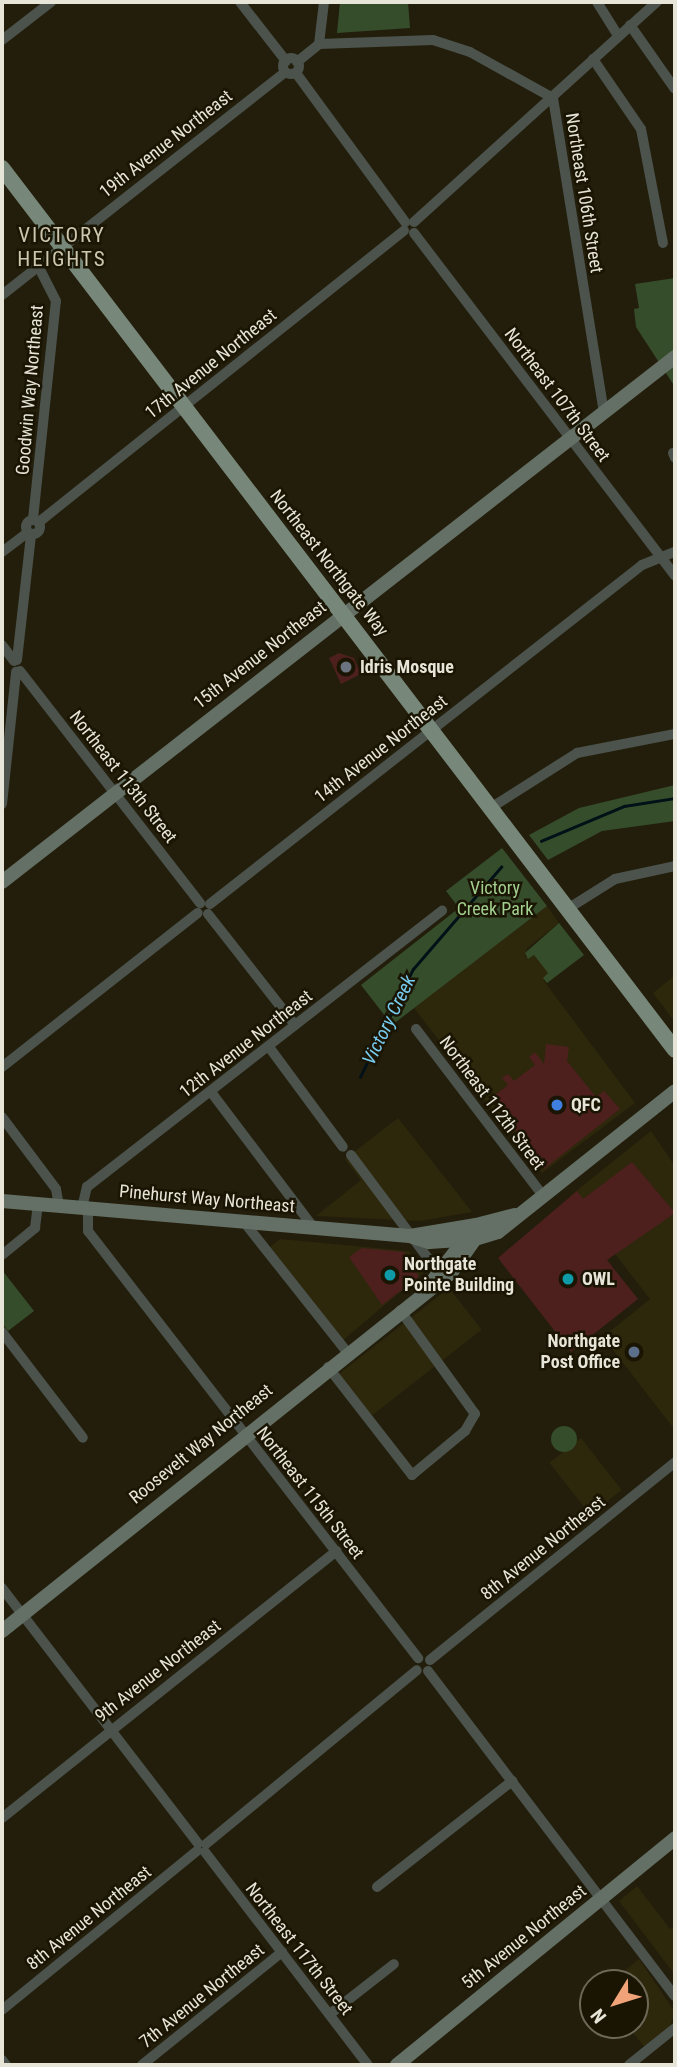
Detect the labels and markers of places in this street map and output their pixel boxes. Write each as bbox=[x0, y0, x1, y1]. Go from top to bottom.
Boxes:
place label: Idris Mosque bbox=[360, 656, 454, 678]
marker: Idris Mosque bbox=[338, 659, 354, 675]
place label: QFC bbox=[571, 1094, 601, 1116]
marker: QFC bbox=[549, 1097, 565, 1113]
place label: Northgate Pointe Building bbox=[404, 1254, 514, 1296]
marker: Northgate Pointe Building bbox=[382, 1267, 398, 1283]
place label: OWL bbox=[582, 1268, 615, 1290]
marker: OWL bbox=[560, 1271, 576, 1287]
place label: Northgate Post Office bbox=[541, 1331, 620, 1374]
marker: Northgate Post Office bbox=[626, 1344, 642, 1360]

